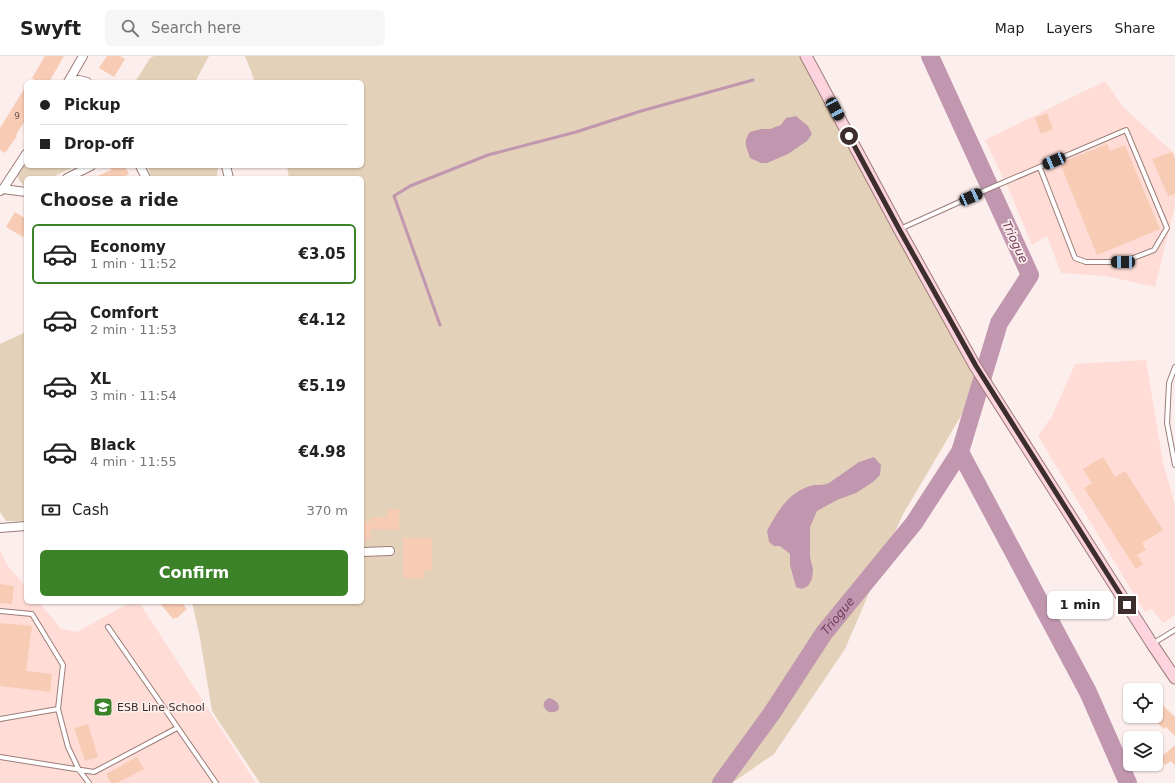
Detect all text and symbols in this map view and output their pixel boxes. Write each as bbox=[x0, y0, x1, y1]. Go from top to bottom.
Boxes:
search box bbox=[105, 10, 385, 46]
text: Swyft bbox=[20, 17, 81, 39]
icon: search bbox=[119, 17, 141, 39]
text: Search here bbox=[151, 19, 241, 37]
text: Map bbox=[995, 20, 1024, 36]
text: Layers bbox=[1046, 20, 1093, 36]
text: Share bbox=[1115, 20, 1155, 36]
text: Pickup bbox=[64, 96, 120, 114]
car bbox=[824, 96, 846, 122]
house number: 9 bbox=[14, 111, 20, 121]
route start bbox=[840, 127, 858, 145]
text: Drop-off bbox=[64, 135, 134, 153]
car bbox=[1041, 151, 1067, 171]
car bbox=[958, 187, 984, 207]
text: Choose a ride bbox=[40, 189, 179, 210]
water label: Triogue bbox=[999, 219, 1031, 265]
icon: car bbox=[42, 236, 78, 272]
text: Economy bbox=[90, 238, 166, 256]
text: €3.05 bbox=[299, 245, 346, 263]
text: 1 min · 11:52 bbox=[90, 256, 177, 271]
car bbox=[1111, 256, 1135, 268]
icon: car bbox=[42, 302, 78, 338]
text: Comfort bbox=[90, 304, 158, 322]
text: €4.12 bbox=[299, 311, 346, 329]
text: 2 min · 11:53 bbox=[90, 322, 177, 337]
icon: car bbox=[42, 368, 78, 404]
text: XL bbox=[90, 370, 111, 388]
text: €5.19 bbox=[299, 377, 346, 395]
text: 3 min · 11:54 bbox=[90, 388, 177, 403]
icon: car bbox=[42, 434, 78, 470]
text: Black bbox=[90, 436, 136, 454]
text: €4.98 bbox=[299, 443, 346, 461]
text: 4 min · 11:55 bbox=[90, 454, 177, 469]
icon: cash bbox=[40, 499, 62, 521]
text: Cash bbox=[72, 501, 109, 519]
text: 370 m bbox=[306, 503, 348, 518]
button: Confirm bbox=[40, 550, 348, 596]
callout: 1 min bbox=[1047, 591, 1113, 619]
water label: Triogue bbox=[818, 594, 857, 638]
route end bbox=[1118, 596, 1136, 614]
text: 1 min bbox=[1060, 597, 1100, 612]
map controls bbox=[1123, 683, 1163, 771]
button: locate bbox=[1123, 683, 1163, 723]
school or university icon: ESB Line School bbox=[92, 696, 114, 718]
place label: ESB Line School bbox=[117, 701, 205, 714]
button: layers bbox=[1123, 731, 1163, 771]

